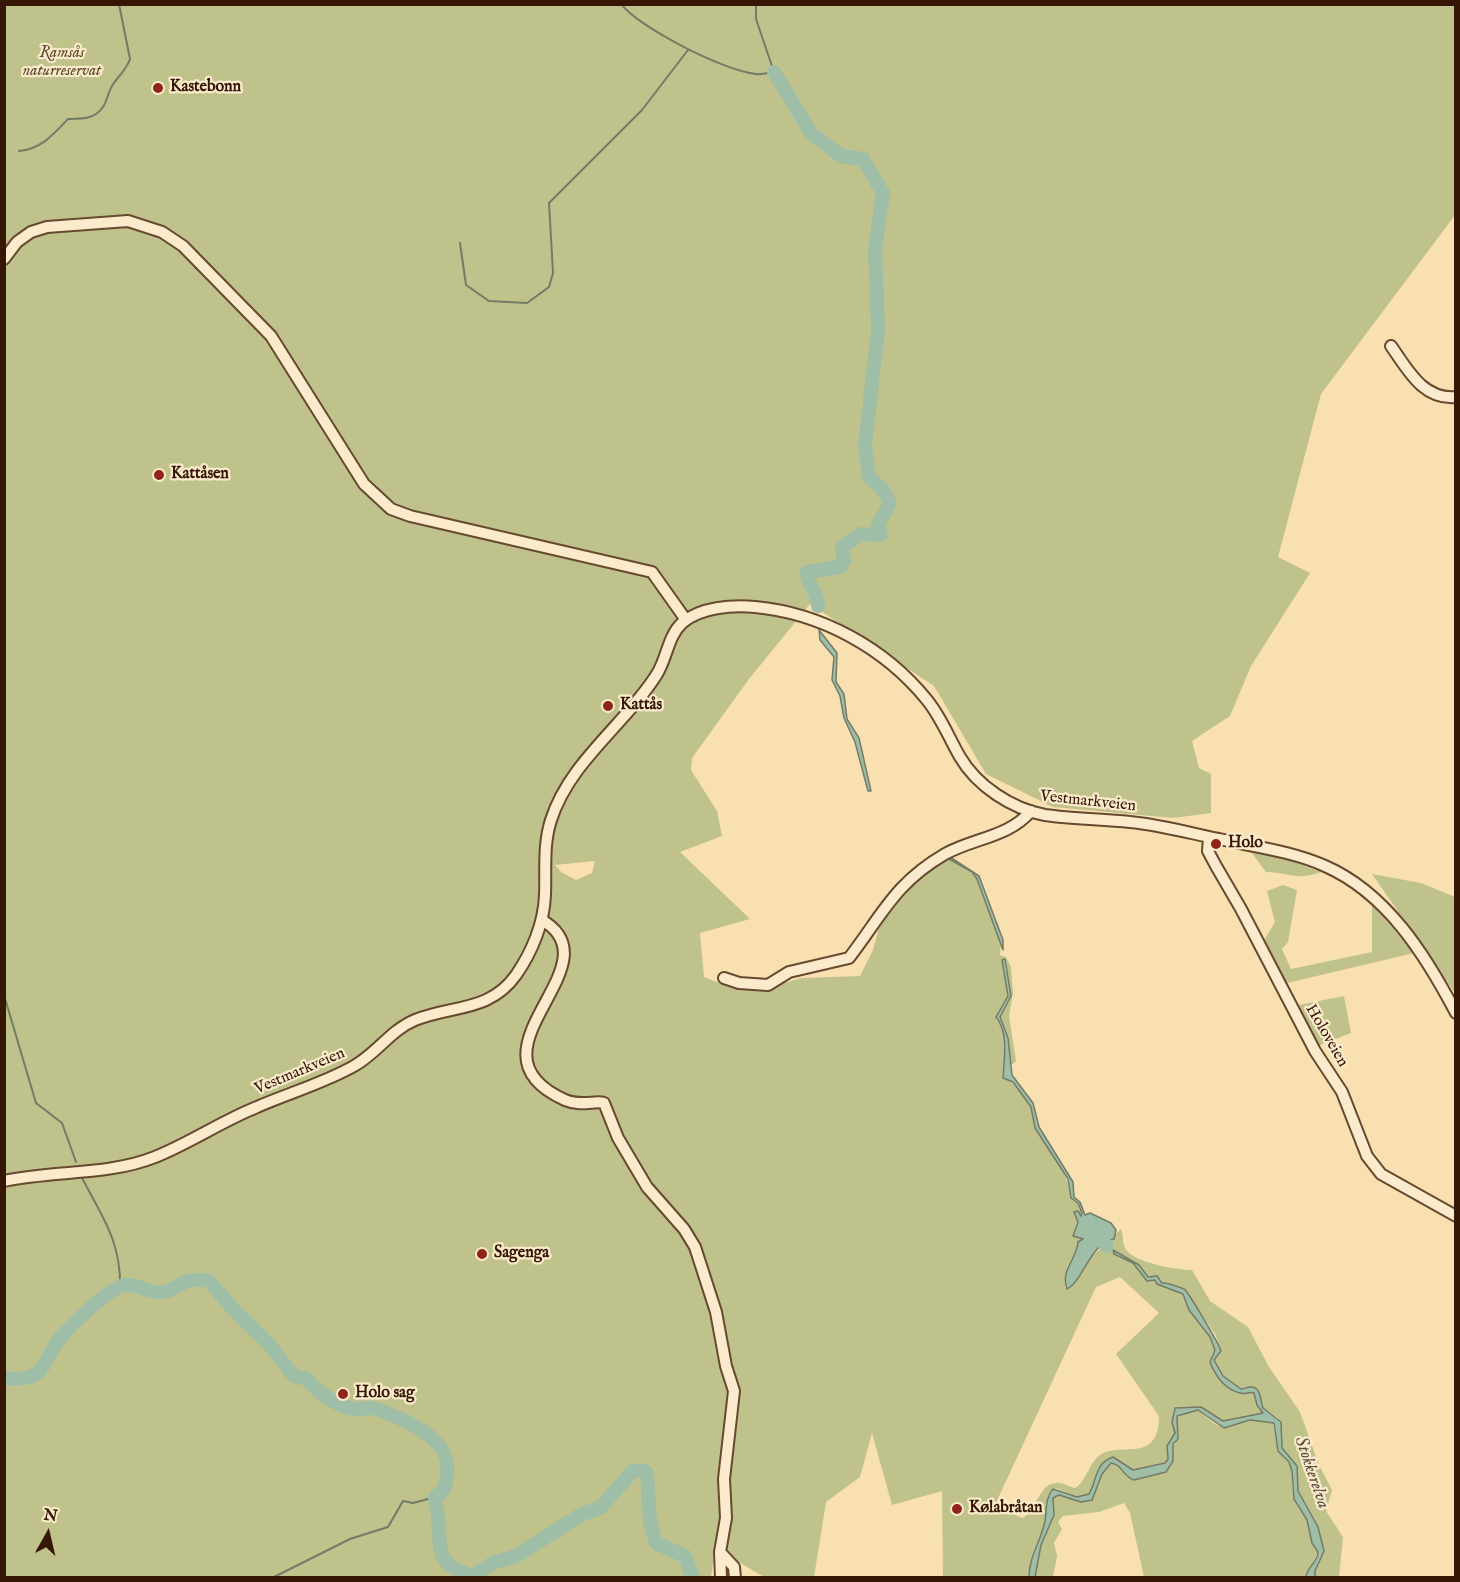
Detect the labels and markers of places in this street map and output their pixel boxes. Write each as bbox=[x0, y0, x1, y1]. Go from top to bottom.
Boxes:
place label: Kastebonn bbox=[170, 78, 241, 98]
marker: Kastebonn bbox=[151, 81, 165, 95]
place label: Kattåsen bbox=[171, 465, 229, 485]
marker: Kattåsen bbox=[152, 468, 166, 482]
place label: Kattås bbox=[620, 696, 662, 716]
marker: Kattås bbox=[601, 699, 615, 713]
place label: Holo bbox=[1228, 834, 1263, 854]
marker: Holo bbox=[1209, 837, 1223, 851]
place label: Sagenga bbox=[494, 1244, 549, 1264]
marker: Sagenga bbox=[475, 1247, 489, 1261]
place label: Holo sag bbox=[355, 1384, 415, 1404]
marker: Holo sag bbox=[336, 1387, 350, 1401]
place label: Kølabråtan bbox=[969, 1499, 1043, 1519]
marker: Kølabråtan bbox=[950, 1502, 964, 1516]

